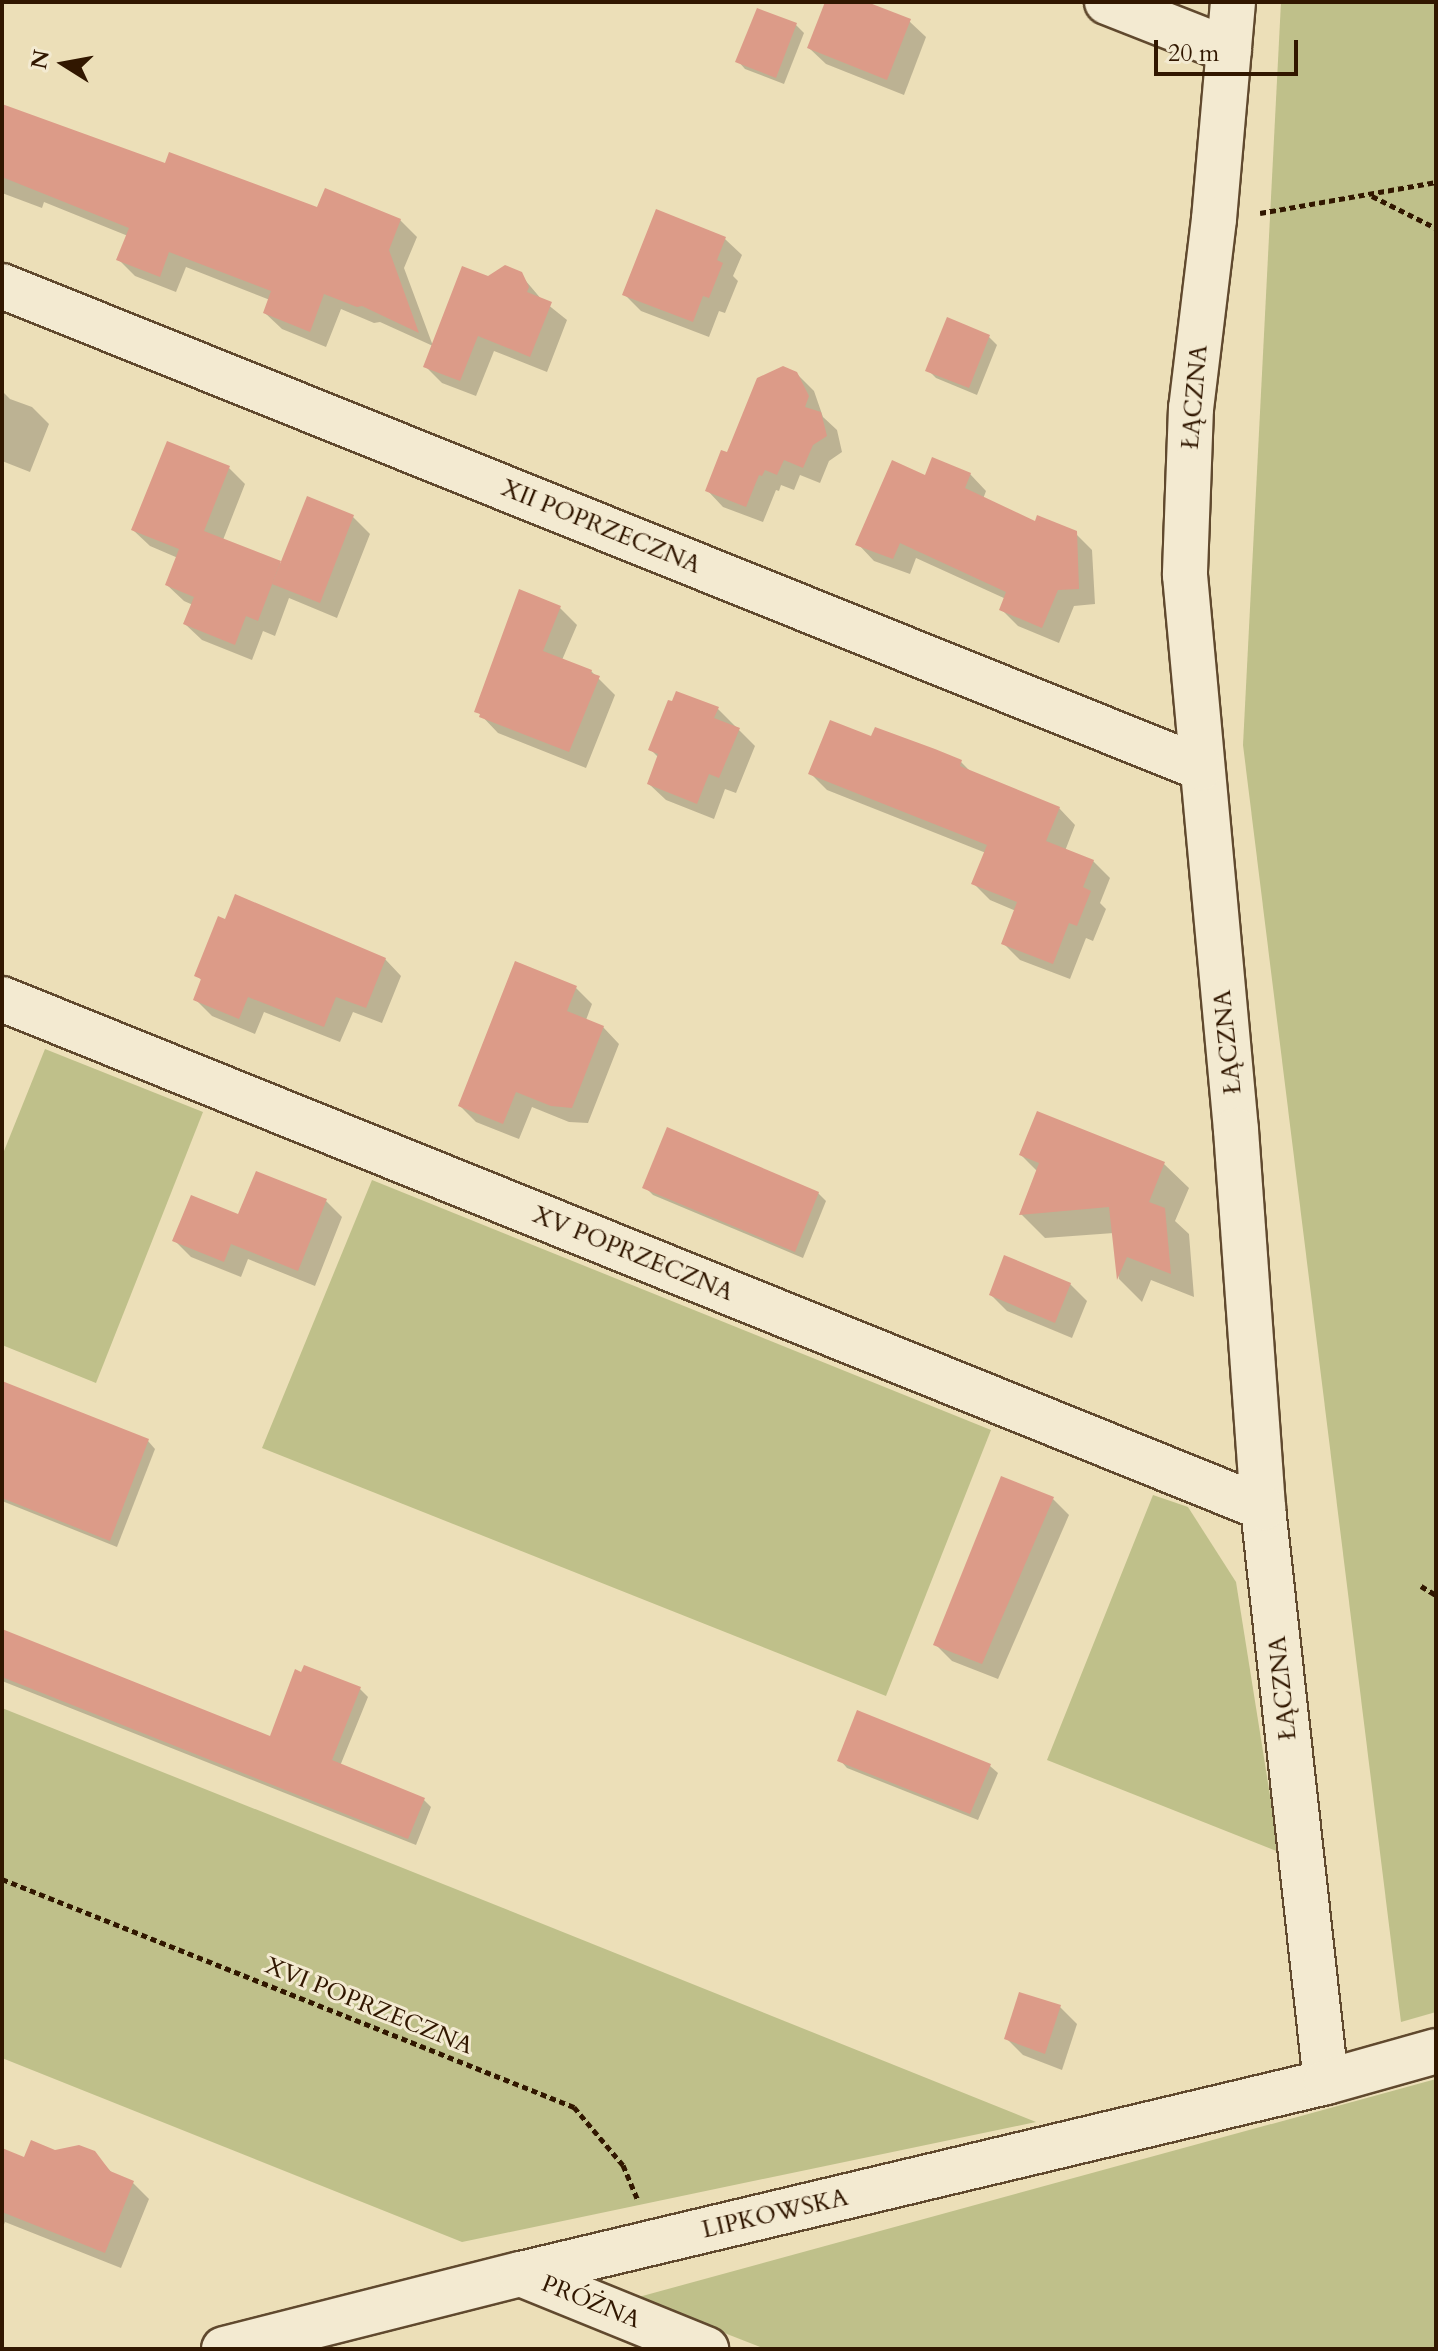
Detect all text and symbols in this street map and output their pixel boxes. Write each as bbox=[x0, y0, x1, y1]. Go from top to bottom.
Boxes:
north arrow bbox=[24, 24, 104, 104]
scale bar bbox=[1158, 24, 1302, 74]
text: 20 m bbox=[1168, 37, 1219, 70]
text: N bbox=[24, 47, 57, 72]
street label: ŁĄCZNA bbox=[1176, 344, 1214, 450]
street label: XII POPRZECZNA bbox=[497, 474, 705, 580]
street label: ŁĄCZNA bbox=[1208, 988, 1248, 1096]
street label: XV POPRZECZNA bbox=[529, 1201, 737, 1307]
street label: ŁĄCZNA bbox=[1263, 1634, 1303, 1742]
street label: XVI POPRZECZNA bbox=[261, 1951, 477, 2061]
street label: LIPKOWSKA bbox=[699, 2183, 851, 2245]
street label: PRÓŻNA bbox=[537, 2269, 645, 2335]

